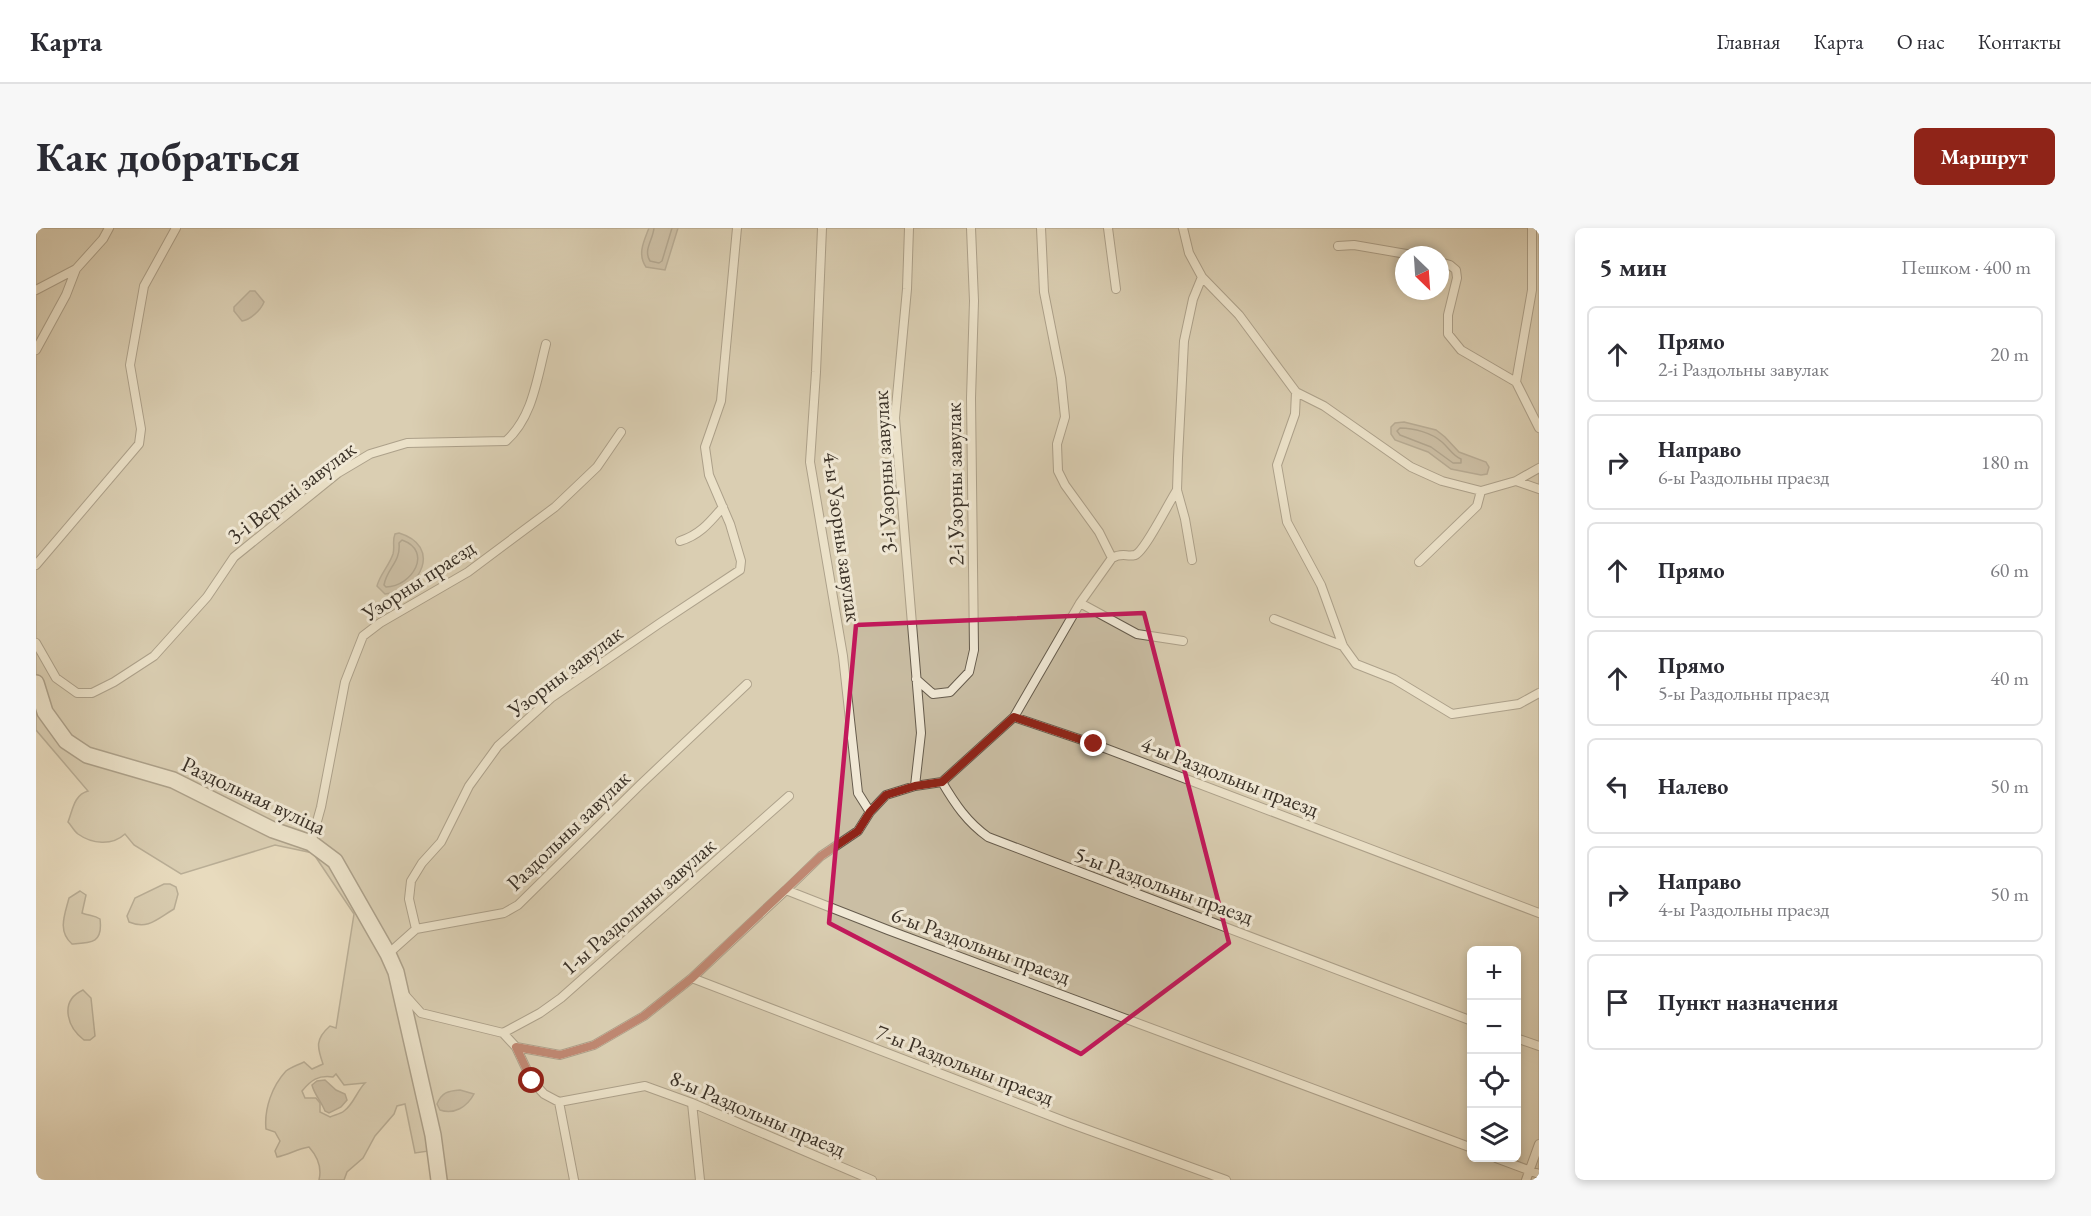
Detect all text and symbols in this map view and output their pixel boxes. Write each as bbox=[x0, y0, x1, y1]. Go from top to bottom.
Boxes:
text: Карта bbox=[30, 23, 102, 59]
text: Главная bbox=[1716, 28, 1780, 55]
text: Карта bbox=[1813, 28, 1864, 55]
text: О нас bbox=[1897, 28, 1945, 55]
text: Контакты bbox=[1978, 28, 2061, 55]
button: Маршрут bbox=[1914, 128, 2055, 185]
text: Как добраться bbox=[36, 129, 300, 184]
north arrow bbox=[1395, 246, 1449, 300]
text: 5 мин bbox=[1599, 250, 1667, 284]
text: Пешком · 400 m bbox=[1901, 254, 2031, 280]
text: Прямо bbox=[1658, 327, 1725, 356]
icon: ahead bbox=[1601, 338, 1634, 371]
text: 20 m bbox=[1990, 341, 2029, 367]
text: 2-і Раздольны завулак bbox=[1658, 356, 1829, 382]
street label: 3-і Узорны завулак bbox=[866, 389, 903, 554]
street label: 2-і Узорны завулак bbox=[939, 402, 970, 566]
street label: 3-і Верхні завулак bbox=[221, 434, 362, 550]
text: Направо bbox=[1658, 435, 1741, 464]
icon: right bbox=[1601, 446, 1634, 479]
text: 180 m bbox=[1981, 449, 2029, 475]
street label: 4-ы Узорны завулак bbox=[816, 450, 869, 624]
text: 6-ы Раздольны праезд bbox=[1658, 464, 1829, 490]
street label: Узорны праезд bbox=[355, 533, 480, 628]
icon: ahead bbox=[1601, 554, 1634, 587]
text: Прямо bbox=[1658, 556, 1725, 585]
text: 60 m bbox=[1990, 557, 2029, 583]
street label: Узорны завулак bbox=[501, 618, 629, 725]
text: Прямо bbox=[1658, 651, 1725, 680]
icon: ahead bbox=[1601, 662, 1634, 695]
text: 40 m bbox=[1990, 665, 2029, 691]
text: 5-ы Раздольны праезд bbox=[1658, 680, 1829, 706]
street label: 4-ы Раздольны праезд bbox=[1137, 729, 1323, 824]
route end bbox=[1080, 730, 1106, 756]
street label: Раздольная вуліца bbox=[177, 749, 331, 842]
street label: Раздольны завулак bbox=[500, 763, 637, 897]
icon: left bbox=[1601, 770, 1634, 803]
text: Налево bbox=[1658, 772, 1728, 801]
text: 50 m bbox=[1990, 773, 2029, 799]
street label: 1-ы Раздольны завулак bbox=[555, 831, 722, 982]
street label: 5-ы Раздольны праезд bbox=[1070, 840, 1257, 931]
text: Направо bbox=[1658, 867, 1741, 896]
icon: right bbox=[1601, 878, 1634, 911]
text: 50 m bbox=[1990, 881, 2029, 907]
text: 4-ы Раздольны праезд bbox=[1658, 896, 1829, 922]
street label: 6-ы Раздольны праезд bbox=[887, 900, 1074, 991]
map controls bbox=[1467, 946, 1521, 1162]
button: + bbox=[1467, 946, 1521, 1000]
icon: arrive bbox=[1601, 986, 1634, 1019]
text: Пункт назначения bbox=[1658, 988, 1838, 1017]
button: − bbox=[1467, 1000, 1521, 1054]
street label: 7-ы Раздольны праезд bbox=[872, 1017, 1058, 1112]
button: locate bbox=[1467, 1054, 1521, 1108]
street label: 8-ы Раздольны праезд bbox=[665, 1063, 850, 1164]
route start bbox=[518, 1067, 544, 1093]
button: layers bbox=[1467, 1108, 1521, 1162]

